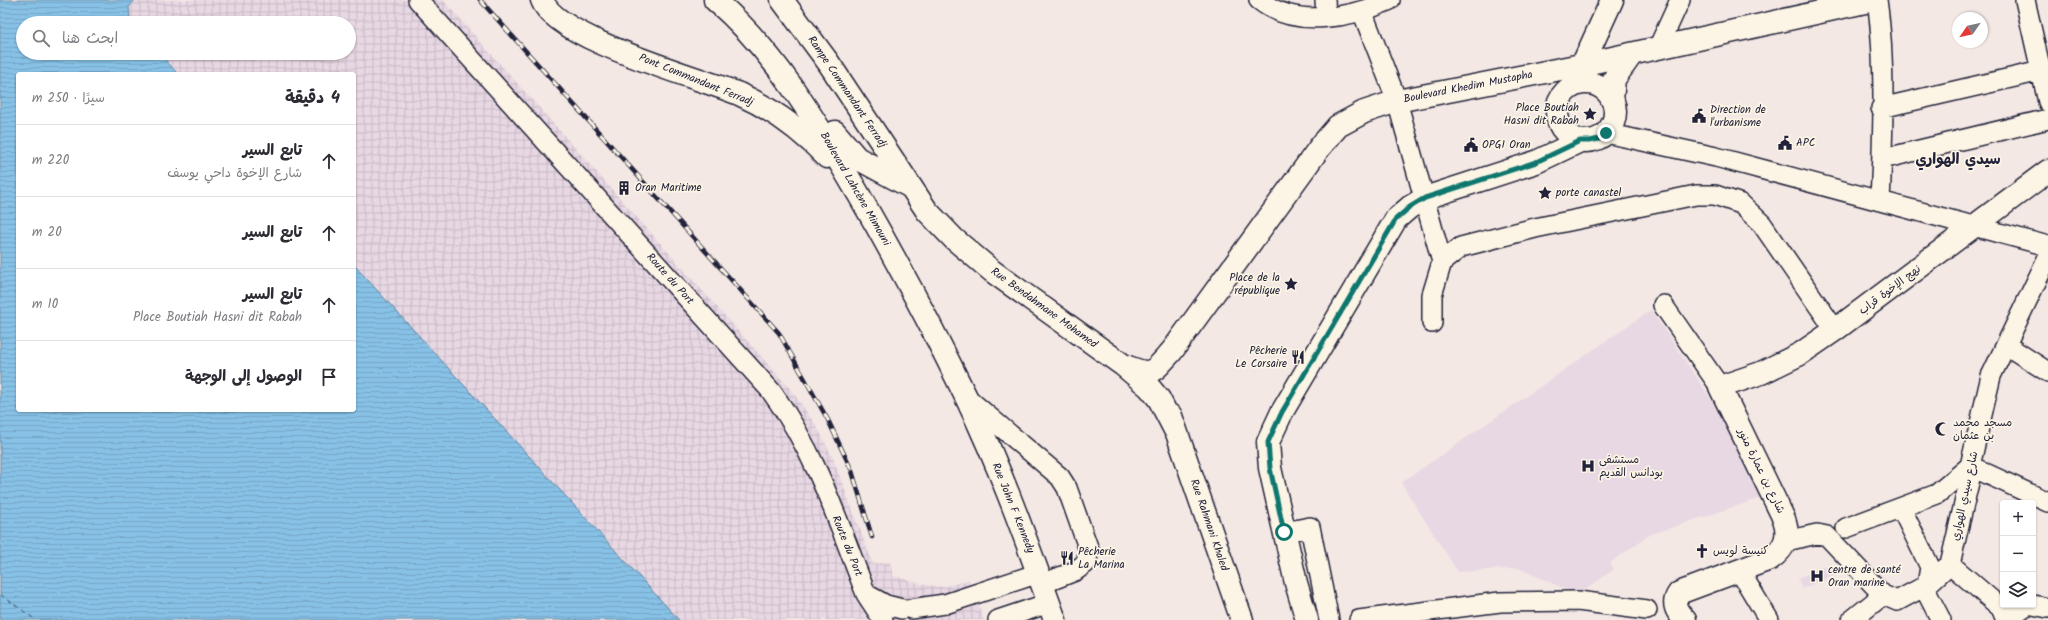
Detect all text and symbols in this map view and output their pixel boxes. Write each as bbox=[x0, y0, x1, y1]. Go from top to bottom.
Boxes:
north arrow bbox=[1952, 12, 1988, 48]
search box bbox=[16, 16, 356, 60]
icon: search bbox=[30, 27, 52, 49]
text: ابحث هنا bbox=[62, 27, 118, 51]
street label: Rampe Commandant Ferradj bbox=[803, 32, 892, 153]
street label: Pont Commandant Ferradj bbox=[636, 49, 757, 112]
street label: Boulevard Khedim Mustapha bbox=[1402, 66, 1534, 108]
text: 4 دقيقة bbox=[285, 85, 340, 112]
text: سيرًا · 250 m bbox=[32, 88, 105, 109]
place label: Place Boutiah Hasni dit Rabah bbox=[1504, 99, 1579, 130]
place label: Direction de l'urbanisme bbox=[1710, 101, 1766, 132]
place icon: Place Boutiah Hasni dit Rabah bbox=[1582, 106, 1598, 122]
public building icon: Direction de l'urbanisme bbox=[1691, 108, 1707, 124]
route end bbox=[1597, 124, 1615, 142]
street label: Boulevard Lahcène Mimouni bbox=[815, 129, 895, 250]
place label: APC bbox=[1796, 134, 1816, 152]
public building icon: APC bbox=[1777, 135, 1793, 151]
place label: OPGI Oran bbox=[1482, 136, 1531, 154]
public building icon: OPGI Oran bbox=[1463, 137, 1479, 153]
text: تابع السير bbox=[243, 139, 302, 163]
district label: سيدي الهواري bbox=[1915, 148, 2001, 172]
text: 220 m bbox=[32, 150, 69, 171]
icon: ahead bbox=[318, 150, 340, 172]
text: شارع الإخوة داحي يوسف bbox=[167, 163, 302, 184]
place label: Oran Maritime bbox=[635, 179, 702, 197]
building icon: Oran Maritime bbox=[616, 180, 632, 196]
place label: porte canastel bbox=[1555, 184, 1621, 202]
place icon: porte canastel bbox=[1537, 185, 1553, 201]
text: تابع السير bbox=[243, 221, 302, 245]
text: 20 m bbox=[32, 222, 62, 243]
icon: ahead bbox=[318, 222, 340, 244]
street label: Route du Port bbox=[642, 249, 699, 309]
street label: نهج الإخوة قراب bbox=[1855, 261, 1925, 319]
street label: Rue Bendahmane Mohamed bbox=[987, 263, 1102, 353]
place label: Place de la république bbox=[1229, 269, 1280, 300]
place icon: Place de la république bbox=[1283, 276, 1299, 292]
text: تابع السير bbox=[243, 283, 302, 307]
text: 10 m bbox=[32, 294, 58, 315]
icon: ahead bbox=[318, 294, 340, 316]
text: Place Boutiah Hasni dit Rabah bbox=[133, 307, 302, 328]
place label: Pêcherie Le Corsaire bbox=[1235, 342, 1287, 373]
restaurant icon: Pêcherie Le Corsaire bbox=[1290, 349, 1306, 365]
text: الوصول إلى الوجهة bbox=[185, 365, 302, 389]
icon: arrive bbox=[318, 366, 340, 388]
place label: مسجد محمد بن عثمان bbox=[1953, 414, 2012, 445]
mosque icon: مسجد محمد بن عثمان bbox=[1934, 421, 1950, 437]
street label: شارع بن عمارة منور bbox=[1732, 424, 1789, 517]
street label: شارع سيدي الهواري bbox=[1947, 450, 1983, 542]
place label: مستشفى بودانس القديم bbox=[1599, 451, 1663, 482]
hospital icon: مستشفى بودانس القديم bbox=[1580, 458, 1596, 474]
street label: Rue John F Kennedy bbox=[987, 460, 1040, 557]
street label: Rue Rahmani Khaled bbox=[1185, 477, 1233, 574]
map controls bbox=[2000, 500, 2036, 608]
button: + bbox=[2000, 500, 2036, 536]
street label: Route du Port bbox=[827, 513, 868, 580]
route start bbox=[1275, 523, 1293, 541]
button: − bbox=[2000, 536, 2036, 572]
place label: كنيسة لويس bbox=[1713, 542, 1768, 560]
place label: Pêcherie La Marina bbox=[1078, 543, 1125, 574]
church icon: كنيسة لويس bbox=[1694, 543, 1710, 559]
restaurant icon: Pêcherie La Marina bbox=[1059, 550, 1075, 566]
place label: centre de santé Oran marine bbox=[1828, 561, 1902, 592]
hospital icon: centre de santé Oran marine bbox=[1809, 568, 1825, 584]
button: layers bbox=[2000, 572, 2036, 608]

